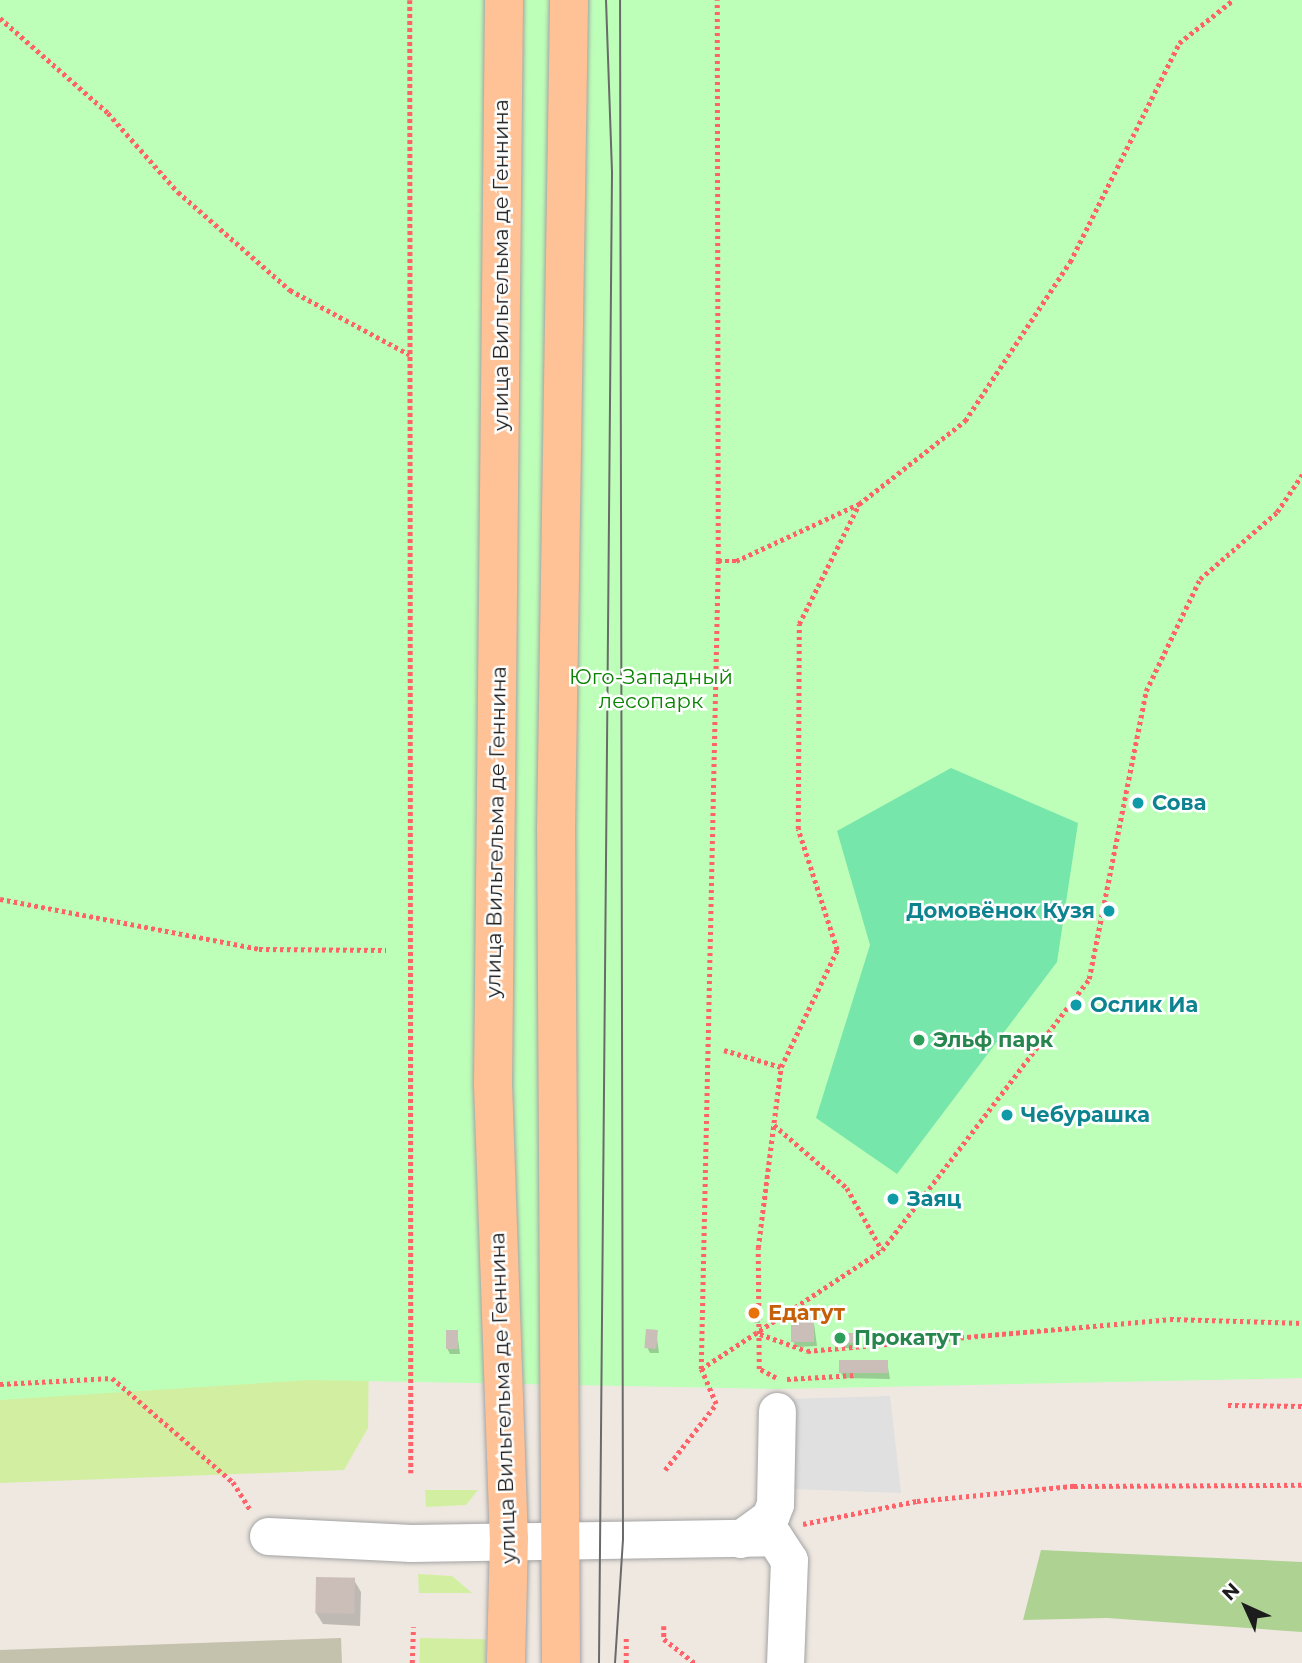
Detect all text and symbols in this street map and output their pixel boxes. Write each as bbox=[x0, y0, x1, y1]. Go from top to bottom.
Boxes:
street label: улица Вильгельма де Геннина bbox=[488, 99, 514, 431]
park label: Юго-Западный лесопарк bbox=[569, 664, 733, 714]
street label: улица Вильгельма де Геннина bbox=[481, 666, 511, 998]
place label: Сова bbox=[1152, 790, 1206, 816]
marker: Сова bbox=[1130, 795, 1146, 811]
place label: Домовёнок Кузя bbox=[906, 898, 1095, 924]
marker: Домовёнок Кузя bbox=[1101, 903, 1117, 919]
place label: Ослик Иа bbox=[1090, 992, 1198, 1018]
marker: Ослик Иа bbox=[1068, 997, 1084, 1013]
place label: Эльф парк bbox=[933, 1027, 1053, 1053]
marker: Эльф парк bbox=[911, 1032, 927, 1048]
place label: Чебурашка bbox=[1021, 1102, 1150, 1128]
marker: Чебурашка bbox=[999, 1107, 1015, 1123]
place label: Заяц bbox=[907, 1186, 961, 1212]
marker: Заяц bbox=[885, 1191, 901, 1207]
street label: улица Вильгельма де Геннина bbox=[485, 1232, 521, 1564]
place label: Едатут bbox=[768, 1300, 845, 1326]
marker: Едатут bbox=[746, 1305, 762, 1321]
place label: Прокатут bbox=[854, 1325, 961, 1351]
marker: Прокатут bbox=[832, 1330, 848, 1346]
north arrow bbox=[1211, 1572, 1281, 1642]
text: N bbox=[1217, 1578, 1244, 1605]

